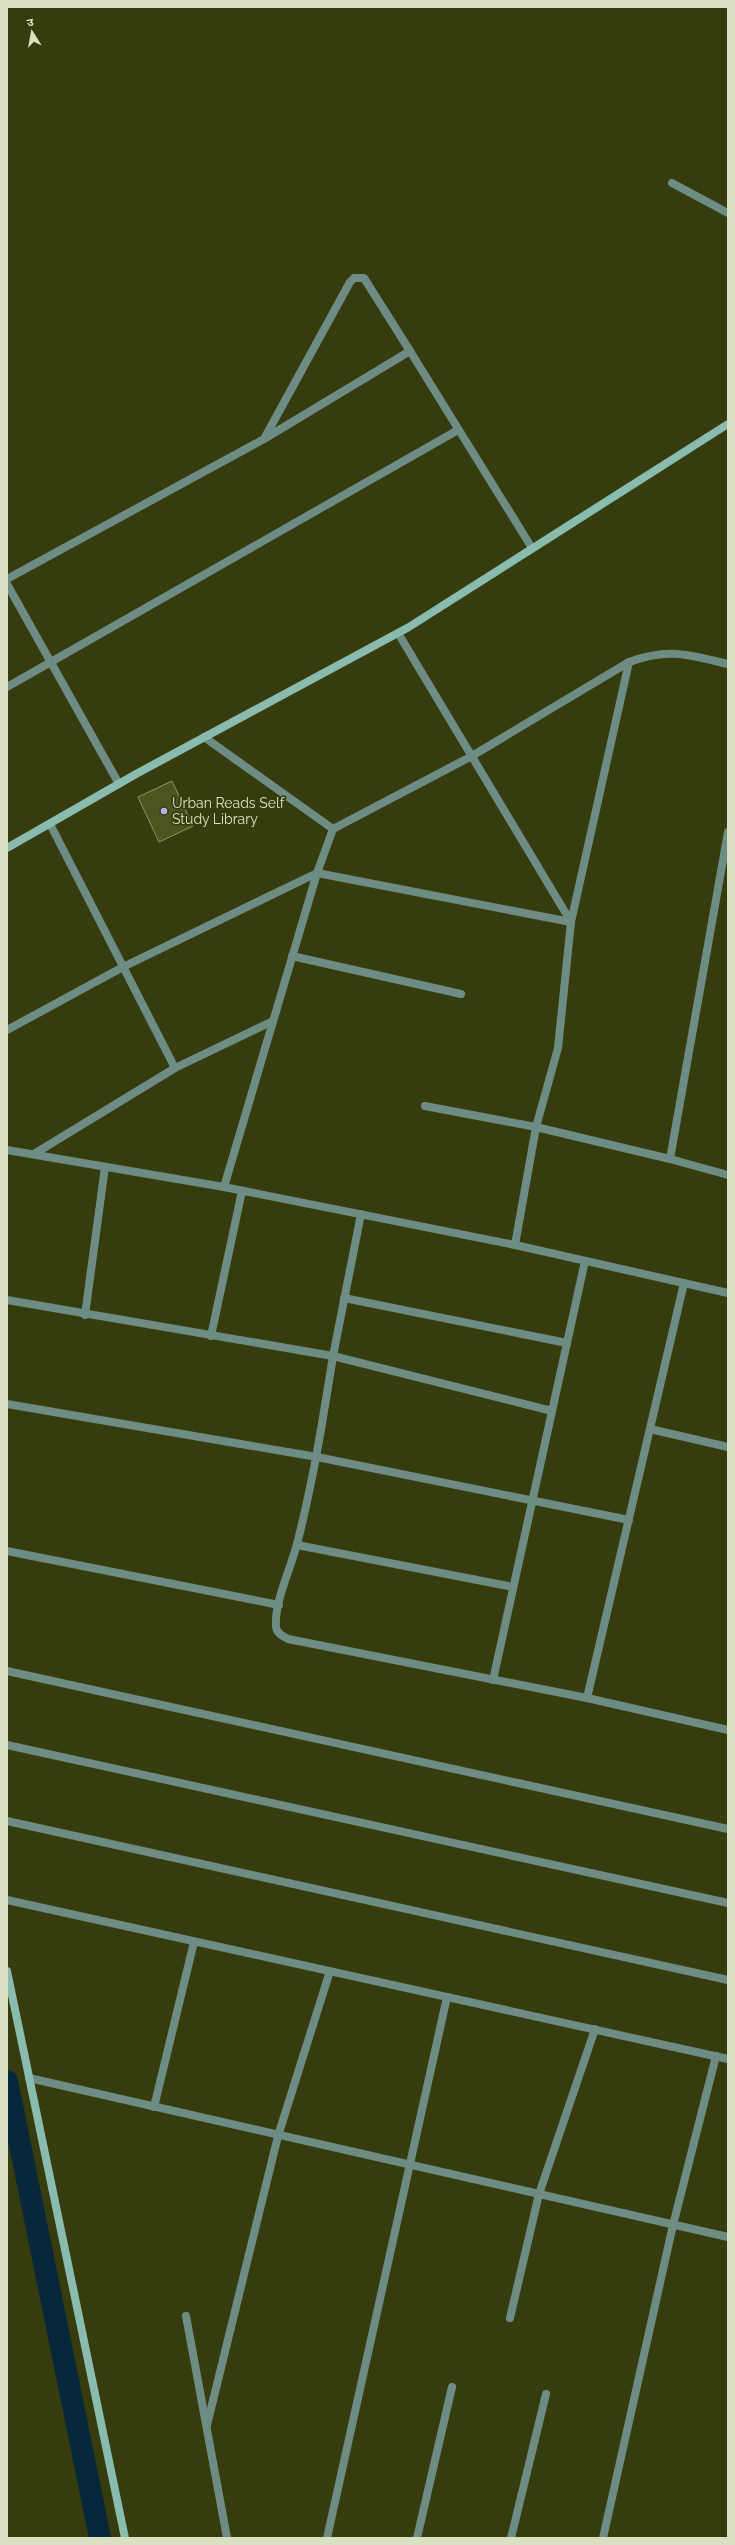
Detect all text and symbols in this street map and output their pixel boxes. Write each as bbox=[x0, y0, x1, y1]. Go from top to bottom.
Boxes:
north arrow bbox=[12, 12, 52, 52]
text: उ bbox=[26, 16, 35, 30]
place label: Urban Reads Self Study Library bbox=[172, 795, 286, 827]
marker: Urban Reads Self Study Library bbox=[159, 806, 169, 816]

